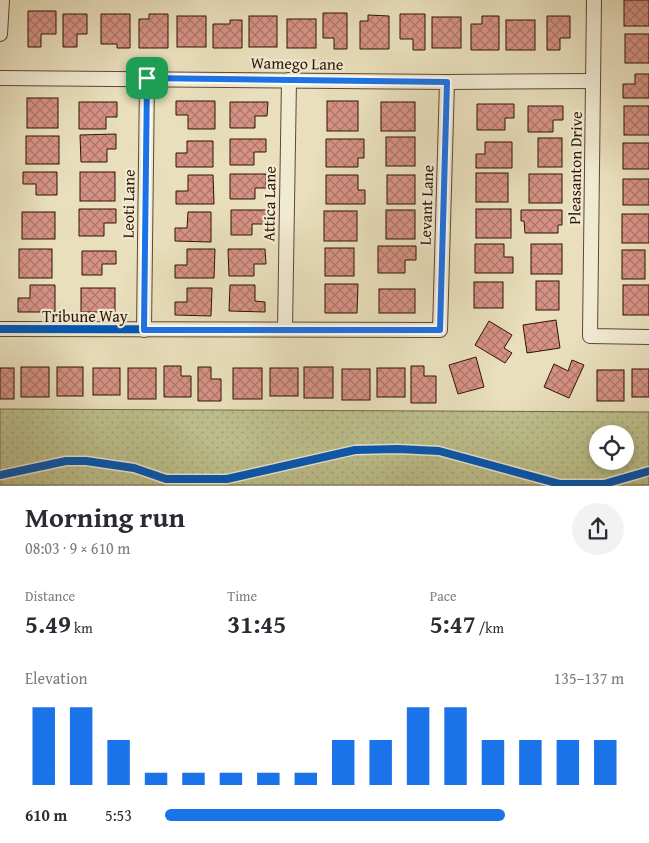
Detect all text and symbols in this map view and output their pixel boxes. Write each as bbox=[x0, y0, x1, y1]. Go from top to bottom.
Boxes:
street label: Wamego Lane bbox=[250, 50, 344, 76]
pin bbox=[126, 57, 168, 99]
icon: arrive bbox=[133, 64, 161, 92]
street label: Pleasanton Drive bbox=[562, 111, 588, 225]
street label: Levant Lane bbox=[413, 164, 439, 246]
street label: Attica Lane bbox=[256, 166, 282, 242]
street label: Leoti Lane bbox=[115, 169, 141, 239]
street label: Tribune Way bbox=[42, 304, 128, 328]
map controls bbox=[589, 425, 634, 470]
button: locate bbox=[589, 425, 634, 470]
text: Morning run bbox=[25, 496, 185, 537]
button: share bbox=[572, 503, 624, 555]
text: 08:03 · 9 × 610 m bbox=[25, 536, 130, 560]
text: Distance bbox=[25, 586, 75, 606]
text: Time bbox=[227, 586, 257, 606]
text: Pace bbox=[430, 586, 457, 606]
text: 5.49 bbox=[25, 606, 71, 642]
text: 31:45 bbox=[227, 606, 286, 642]
text: 5:47 bbox=[430, 606, 476, 642]
text: km bbox=[71, 618, 93, 638]
text: /km bbox=[476, 618, 504, 638]
text: Elevation bbox=[25, 666, 88, 690]
text: 135–137 m bbox=[554, 666, 624, 690]
text: 610 m bbox=[25, 803, 67, 827]
text: 5:53 bbox=[105, 803, 132, 827]

